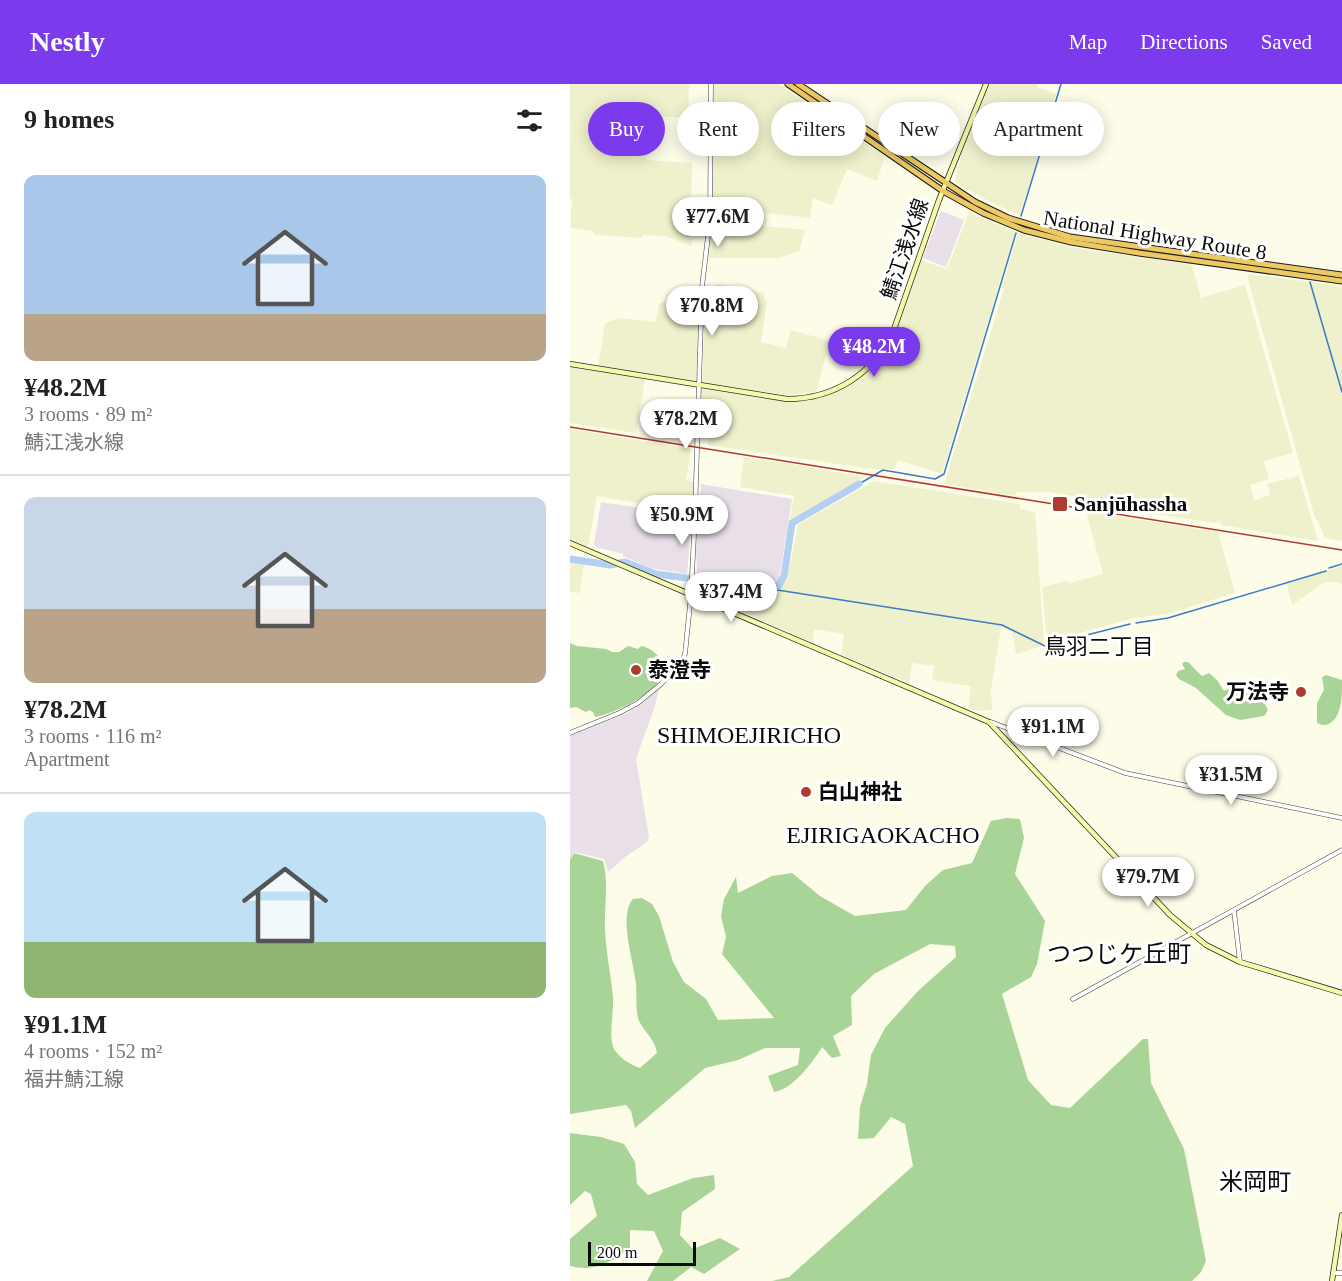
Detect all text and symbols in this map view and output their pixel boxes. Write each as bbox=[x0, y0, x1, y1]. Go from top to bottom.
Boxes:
text: Nestly bbox=[30, 26, 105, 57]
text: Map bbox=[1069, 30, 1107, 54]
text: Directions bbox=[1140, 30, 1228, 54]
text: Saved bbox=[1261, 30, 1312, 54]
chip: Buy bbox=[588, 102, 665, 156]
chip: Rent bbox=[677, 102, 759, 156]
chip: Filters bbox=[771, 102, 866, 156]
chip: New bbox=[878, 102, 960, 156]
chip: Apartment bbox=[972, 102, 1104, 156]
icon: filters bbox=[513, 104, 546, 137]
text: 9 homes bbox=[24, 105, 114, 134]
street label: 鯖江浅水線 bbox=[877, 195, 933, 303]
pin: ¥77.6M bbox=[669, 197, 767, 248]
text: ¥77.6M bbox=[686, 205, 750, 227]
street label: National Highway Route 8 bbox=[1042, 205, 1268, 265]
icon: home bbox=[231, 214, 339, 322]
pin: ¥70.8M bbox=[663, 286, 761, 337]
text: ¥70.8M bbox=[680, 294, 744, 316]
pin: ¥48.2M bbox=[825, 327, 923, 378]
text: ¥48.2M bbox=[842, 335, 906, 357]
text: ¥48.2M bbox=[24, 373, 107, 402]
pin: ¥78.2M bbox=[637, 399, 735, 450]
text: 3 rooms · 89 m² bbox=[24, 403, 152, 425]
text: ¥78.2M bbox=[654, 407, 718, 429]
text: 鯖江浅水線 bbox=[24, 431, 124, 453]
place label: Sanjūhassha bbox=[1074, 492, 1188, 516]
pin: ¥50.9M bbox=[633, 495, 731, 546]
marker: Sanjūhassha bbox=[1051, 495, 1069, 513]
text: ¥50.9M bbox=[650, 503, 714, 525]
icon: home bbox=[231, 536, 339, 644]
pin: ¥37.4M bbox=[682, 572, 780, 623]
text: ¥37.4M bbox=[699, 580, 763, 602]
district label: 鳥羽二丁目 bbox=[1044, 634, 1154, 659]
place label: 泰澄寺 bbox=[648, 658, 711, 682]
marker: 泰澄寺 bbox=[629, 663, 643, 677]
place label: 万法寺 bbox=[1226, 680, 1289, 704]
marker: 万法寺 bbox=[1294, 685, 1308, 699]
text: ¥78.2M bbox=[24, 695, 107, 724]
pin: ¥91.1M bbox=[1004, 707, 1102, 758]
text: ¥91.1M bbox=[1021, 715, 1085, 737]
district label: SHIMOEJIRICHO bbox=[657, 722, 841, 748]
text: 3 rooms · 116 m² bbox=[24, 725, 161, 747]
text: Apartment bbox=[24, 748, 110, 770]
pin: ¥31.5M bbox=[1182, 755, 1280, 806]
text: ¥31.5M bbox=[1199, 763, 1263, 785]
place label: 白山神社 bbox=[818, 780, 902, 804]
marker: 白山神社 bbox=[799, 785, 813, 799]
district label: EJIRIGAOKACHO bbox=[786, 822, 980, 848]
icon: home bbox=[231, 851, 339, 959]
pin: ¥79.7M bbox=[1099, 857, 1197, 908]
text: ¥79.7M bbox=[1116, 865, 1180, 887]
district label: つつじケ丘町 bbox=[1047, 941, 1191, 967]
text: ¥91.1M bbox=[24, 1010, 107, 1039]
text: 4 rooms · 152 m² bbox=[24, 1040, 162, 1062]
text: 福井鯖江線 bbox=[24, 1068, 124, 1090]
district label: 米岡町 bbox=[1219, 1169, 1291, 1195]
scale bar bbox=[588, 1239, 696, 1266]
text: 200 m bbox=[597, 1244, 637, 1261]

